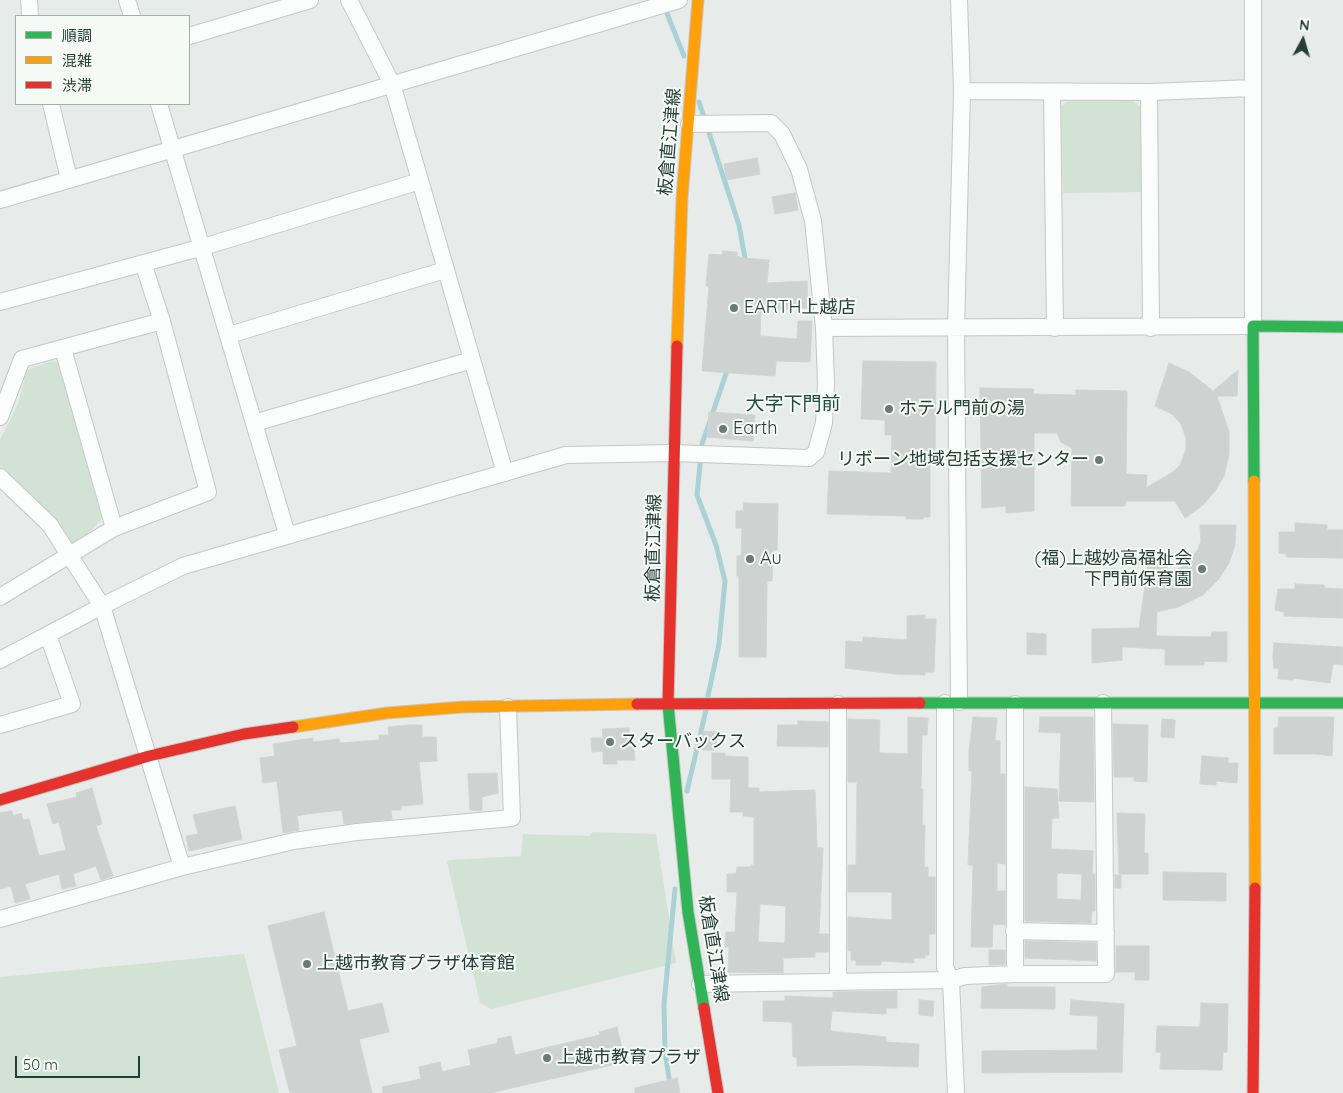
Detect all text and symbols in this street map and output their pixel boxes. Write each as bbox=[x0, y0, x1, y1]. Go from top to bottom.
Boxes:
legend bbox=[15, 15, 190, 105]
north arrow bbox=[1278, 15, 1328, 65]
text: N bbox=[1298, 16, 1311, 35]
text: 順調 bbox=[62, 26, 92, 45]
text: 混雑 bbox=[62, 51, 92, 70]
text: 渋滞 bbox=[62, 76, 92, 95]
street label: 板倉直江津線 bbox=[655, 87, 685, 197]
place label: EARTH上越店 bbox=[744, 297, 855, 319]
marker: EARTH上越店 bbox=[728, 302, 740, 314]
district label: 大字下門前 bbox=[746, 393, 840, 415]
place label: ホテル門前の湯 bbox=[899, 398, 1025, 420]
marker: ホテル門前の湯 bbox=[883, 403, 895, 415]
place label: Earth bbox=[733, 418, 777, 440]
marker: Earth bbox=[717, 423, 729, 435]
place label: リボーン地域包括支援センター bbox=[837, 449, 1089, 471]
marker: リボーン地域包括支援センター bbox=[1093, 454, 1105, 466]
street label: 板倉直江津線 bbox=[642, 494, 666, 602]
place label: Au bbox=[760, 548, 782, 570]
place label: (福)上越妙高福祉会 下門前保育園 bbox=[1035, 548, 1192, 590]
marker: Au bbox=[744, 553, 756, 565]
marker: (福)上越妙高福祉会 下門前保育園 bbox=[1196, 563, 1208, 575]
place label: スターバックス bbox=[620, 731, 746, 753]
marker: スターバックス bbox=[604, 736, 616, 748]
street label: 板倉直江津線 bbox=[694, 894, 732, 1004]
place label: 上越市教育プラザ体育館 bbox=[317, 953, 515, 975]
marker: 上越市教育プラザ体育館 bbox=[301, 958, 313, 970]
scale bar bbox=[18, 1046, 142, 1078]
place label: 上越市教育プラザ bbox=[557, 1047, 701, 1069]
marker: 上越市教育プラザ bbox=[541, 1052, 553, 1064]
text: 50 m bbox=[23, 1055, 58, 1074]

